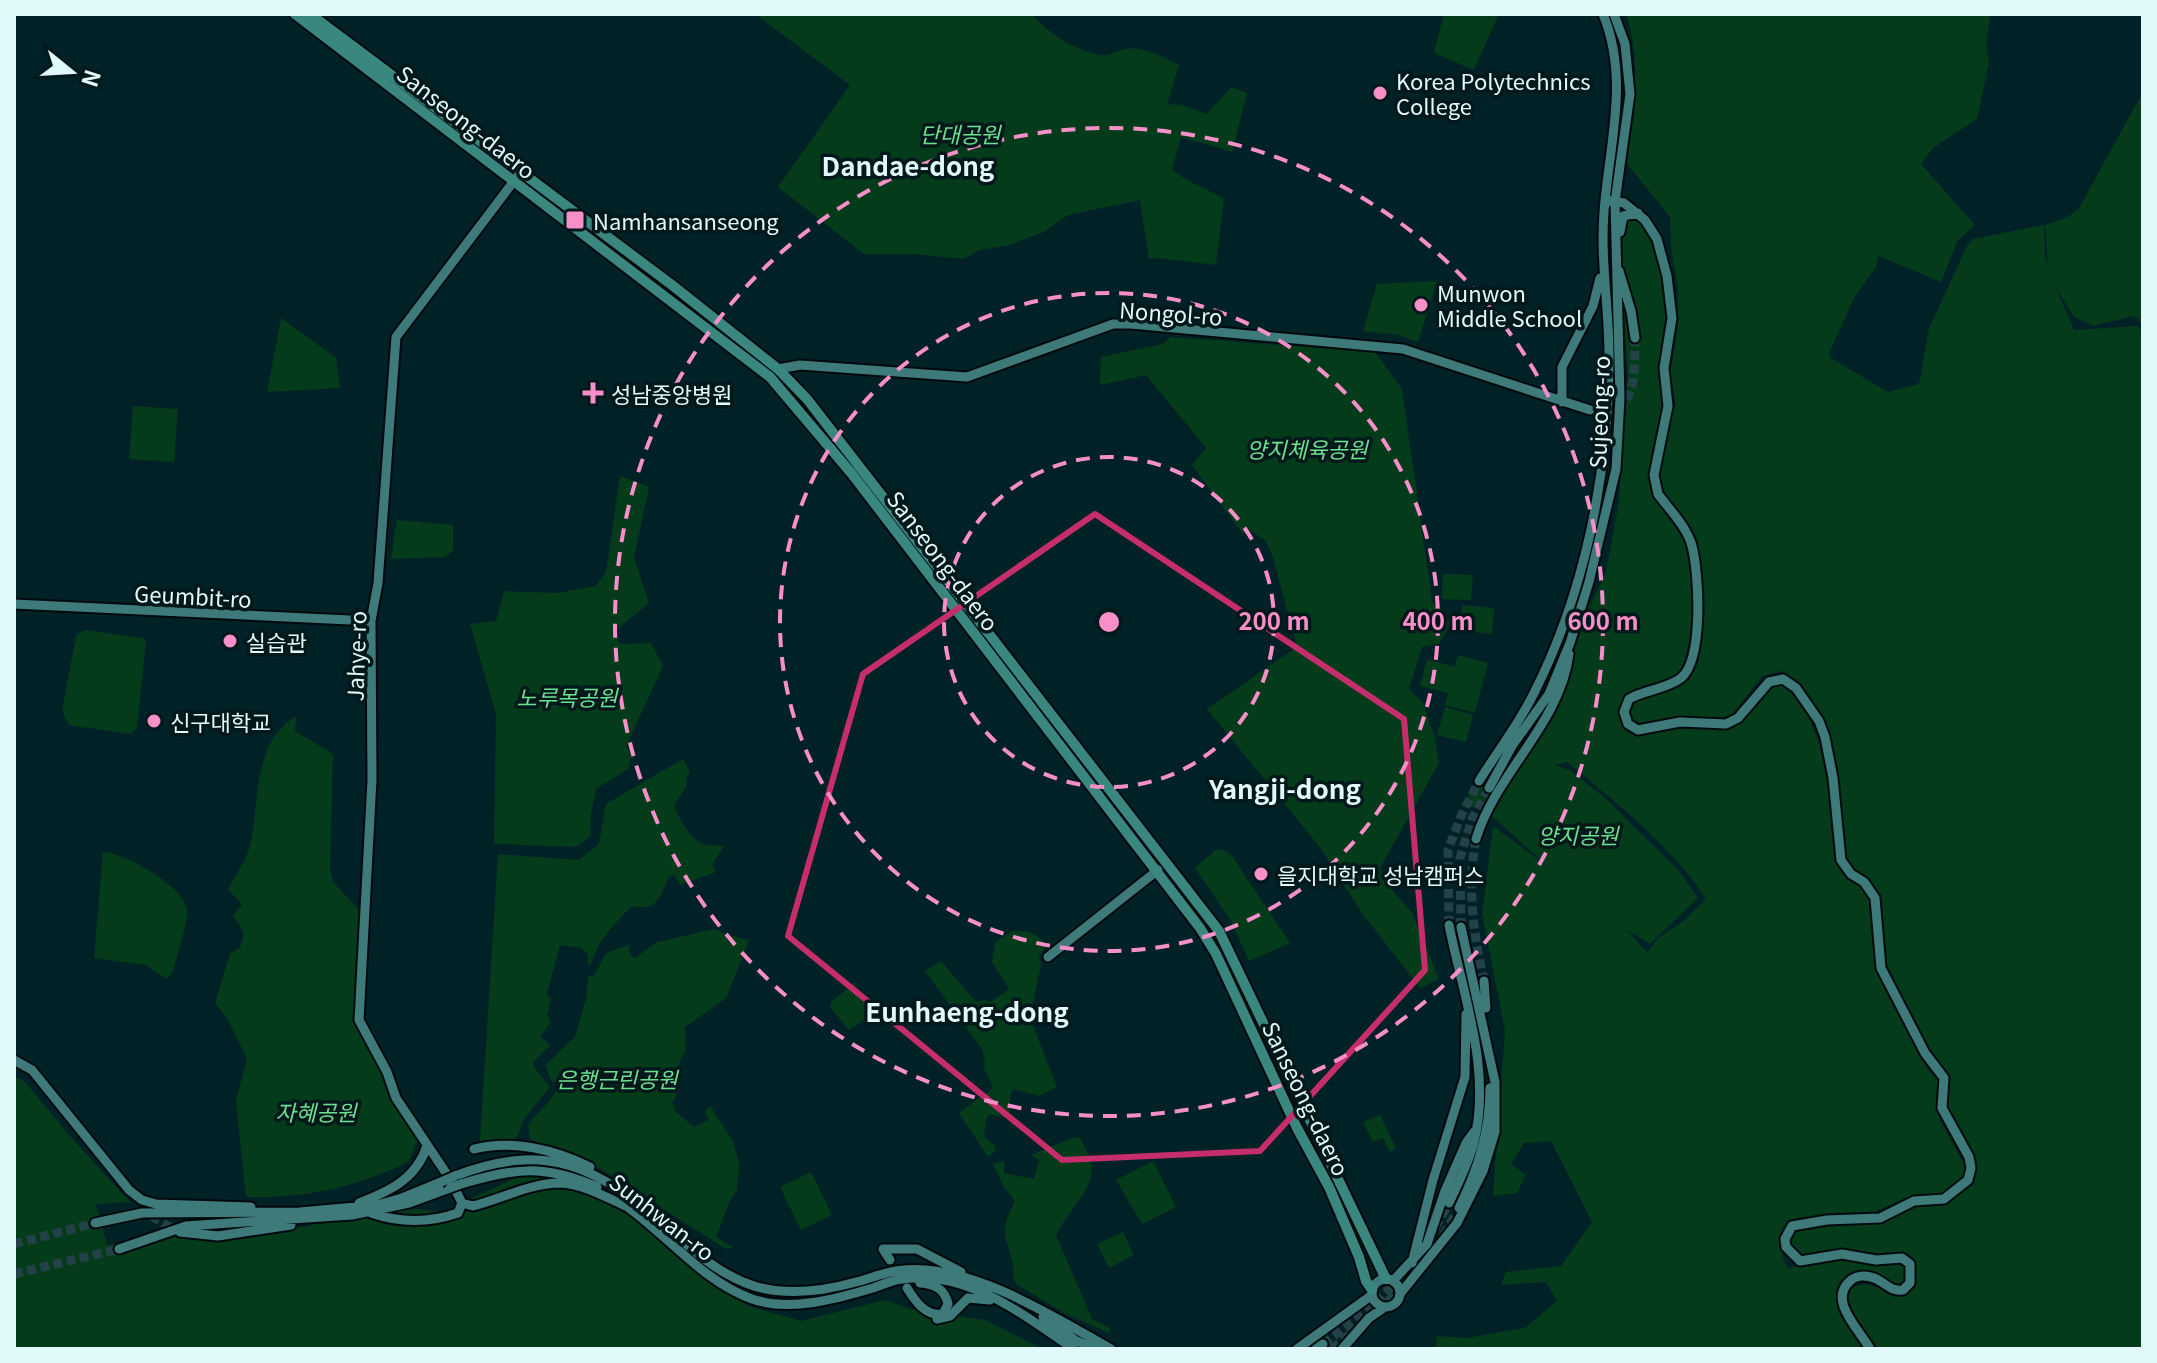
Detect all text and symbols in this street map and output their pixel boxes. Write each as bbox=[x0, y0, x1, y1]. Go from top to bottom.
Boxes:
north arrow bbox=[32, 32, 112, 112]
street label: Sanseong-daero bbox=[391, 57, 543, 185]
place label: Korea Polytechnics College bbox=[1396, 64, 1591, 121]
text: N bbox=[75, 66, 111, 92]
marker: Korea Polytechnics College bbox=[1371, 84, 1389, 102]
park label: 단대공원 bbox=[920, 117, 1002, 149]
district label: Dandae-dong bbox=[822, 146, 995, 183]
place label: Namhansanseong bbox=[593, 204, 779, 236]
marker: Namhansanseong bbox=[564, 209, 586, 231]
place label: Munwon Middle School bbox=[1437, 276, 1582, 333]
street label: Nongol-ro bbox=[1118, 292, 1224, 332]
marker: Munwon Middle School bbox=[1412, 296, 1430, 314]
street label: Sujeong-ro bbox=[1580, 355, 1616, 469]
place label: 성남중앙병원 bbox=[611, 377, 732, 409]
marker: 성남중앙병원 bbox=[582, 382, 604, 404]
park label: 양지체육공원 bbox=[1246, 432, 1369, 464]
street label: Sanseong-daero bbox=[881, 483, 1007, 637]
street label: Geumbit-ro bbox=[133, 576, 253, 614]
text: 200 m bbox=[1238, 602, 1310, 637]
text: 400 m bbox=[1402, 602, 1474, 637]
text: 600 m bbox=[1567, 602, 1639, 637]
centre of rings bbox=[1095, 608, 1123, 636]
street label: Jahye-ro bbox=[337, 610, 373, 702]
place label: 실습관 bbox=[246, 625, 307, 657]
marker: 실습관 bbox=[221, 632, 239, 650]
park label: 노루목공원 bbox=[516, 680, 619, 712]
place label: 신구대학교 bbox=[170, 705, 271, 737]
marker: 신구대학교 bbox=[145, 712, 163, 730]
district label: Yangji-dong bbox=[1208, 769, 1362, 806]
park label: 양지공원 bbox=[1538, 818, 1620, 850]
place label: 을지대학교 성남캠퍼스 bbox=[1277, 858, 1484, 890]
marker: 을지대학교 성남캠퍼스 bbox=[1252, 865, 1270, 883]
district label: Eunhaeng-dong bbox=[865, 992, 1069, 1029]
street label: Sanseong-daero bbox=[1256, 1016, 1358, 1180]
park label: 은행근린공원 bbox=[556, 1062, 679, 1094]
park label: 자혜공원 bbox=[276, 1095, 358, 1127]
street label: Sunhwan-ro bbox=[604, 1165, 722, 1267]

